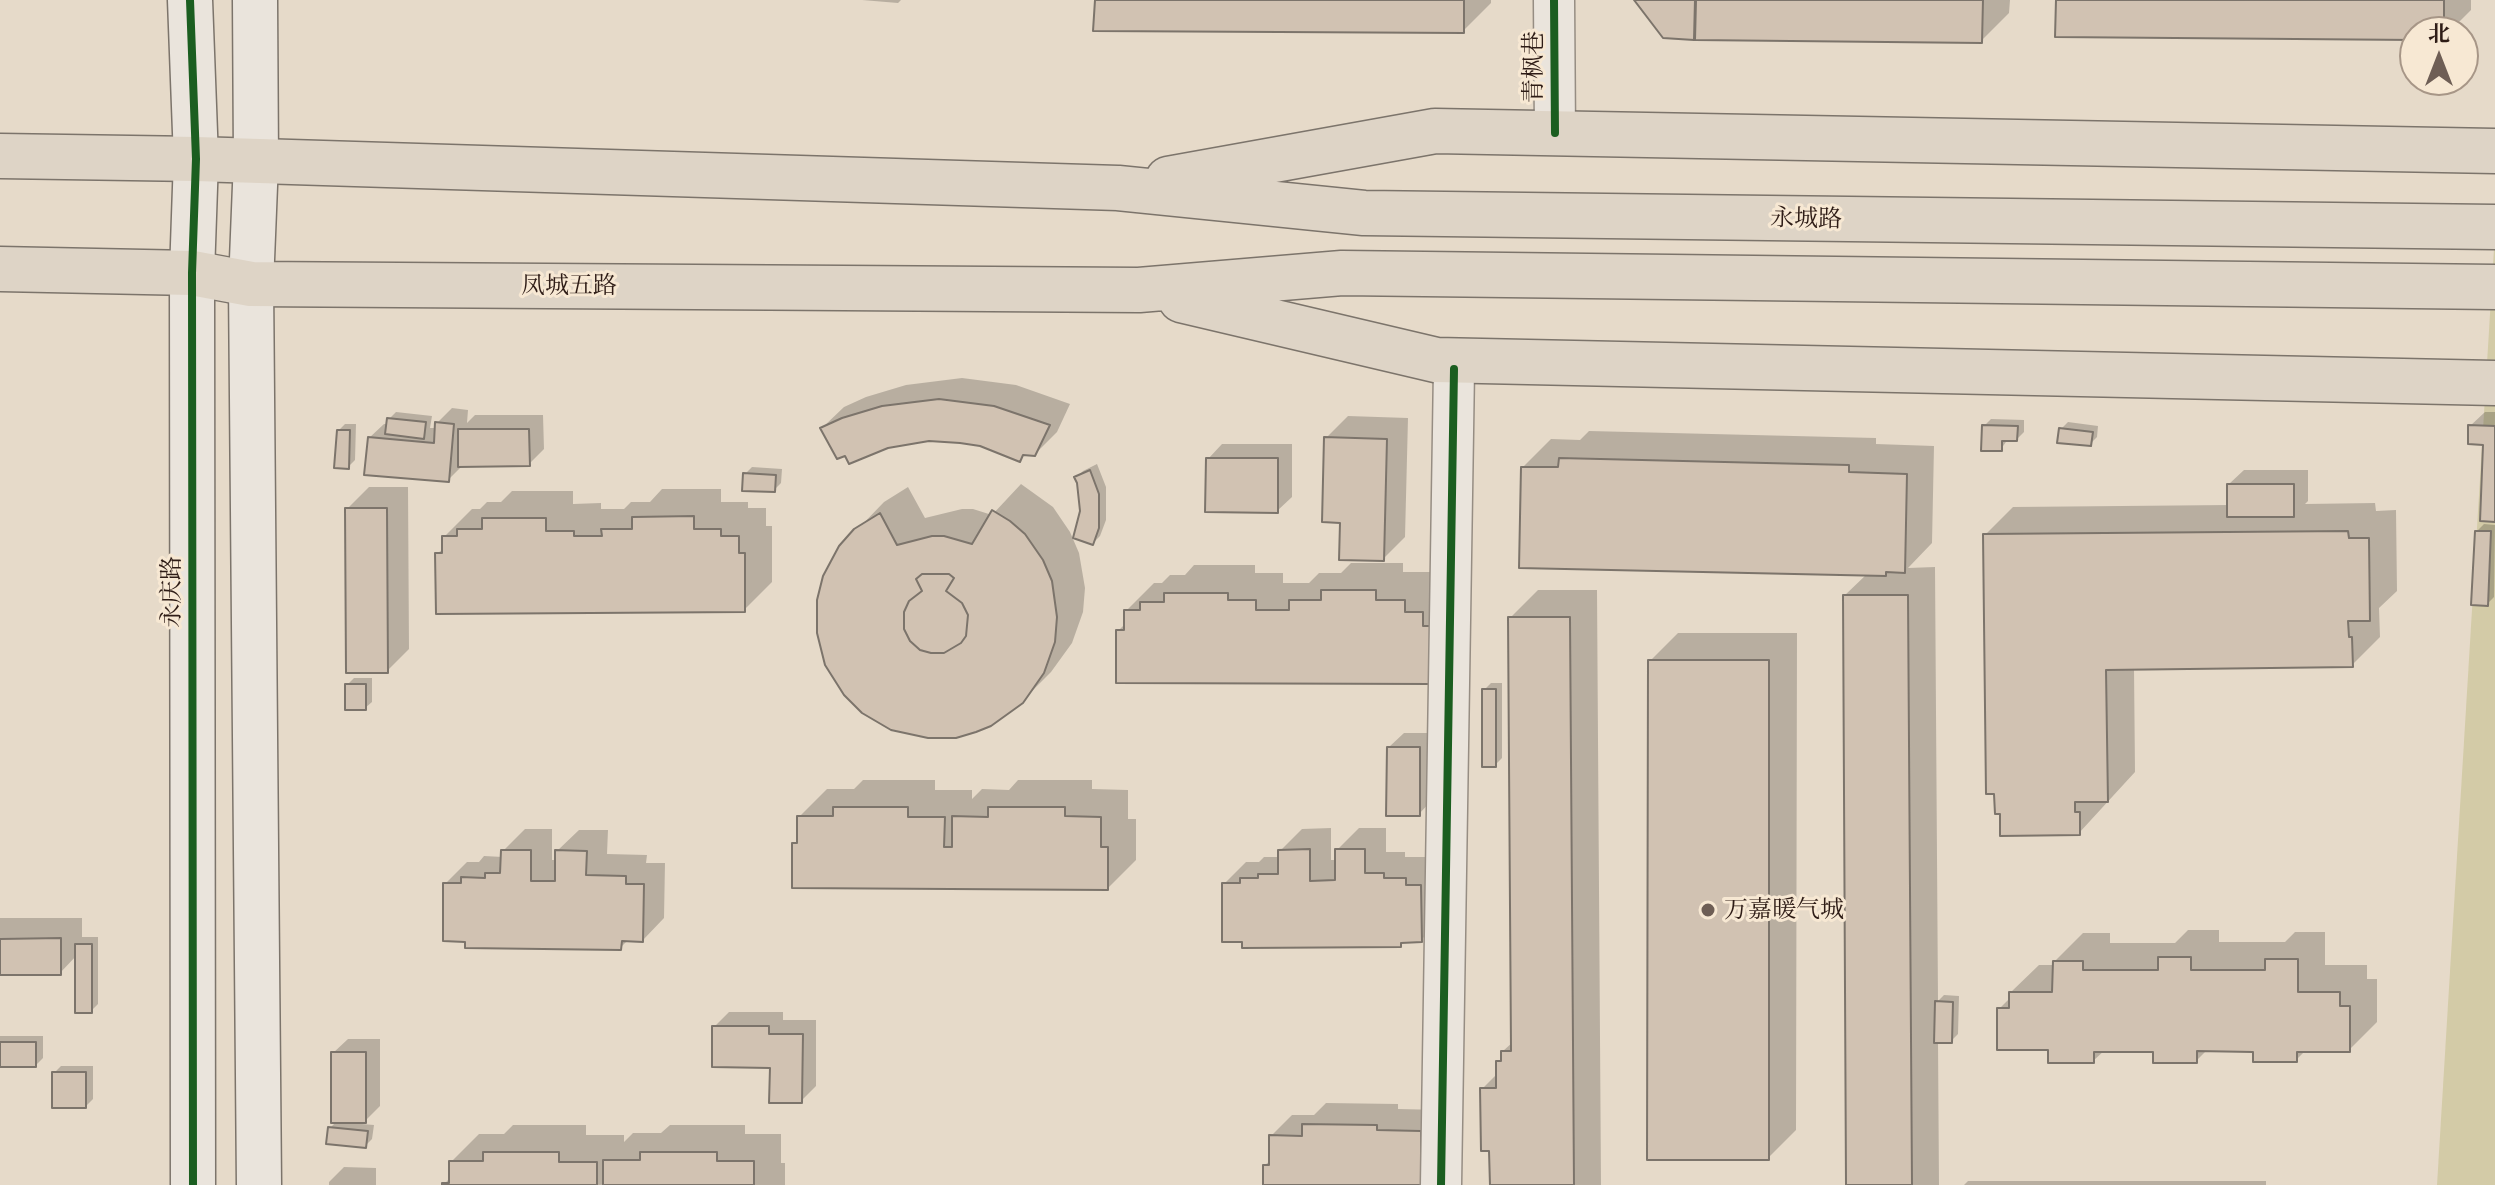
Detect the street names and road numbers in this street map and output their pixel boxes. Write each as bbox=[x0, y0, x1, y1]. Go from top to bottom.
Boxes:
street label: 青枫巷 bbox=[1520, 31, 1548, 103]
street label: 永城路 bbox=[1770, 204, 1842, 234]
street label: 凤城五路 bbox=[521, 272, 617, 300]
street label: 永庆路 bbox=[158, 556, 186, 628]

